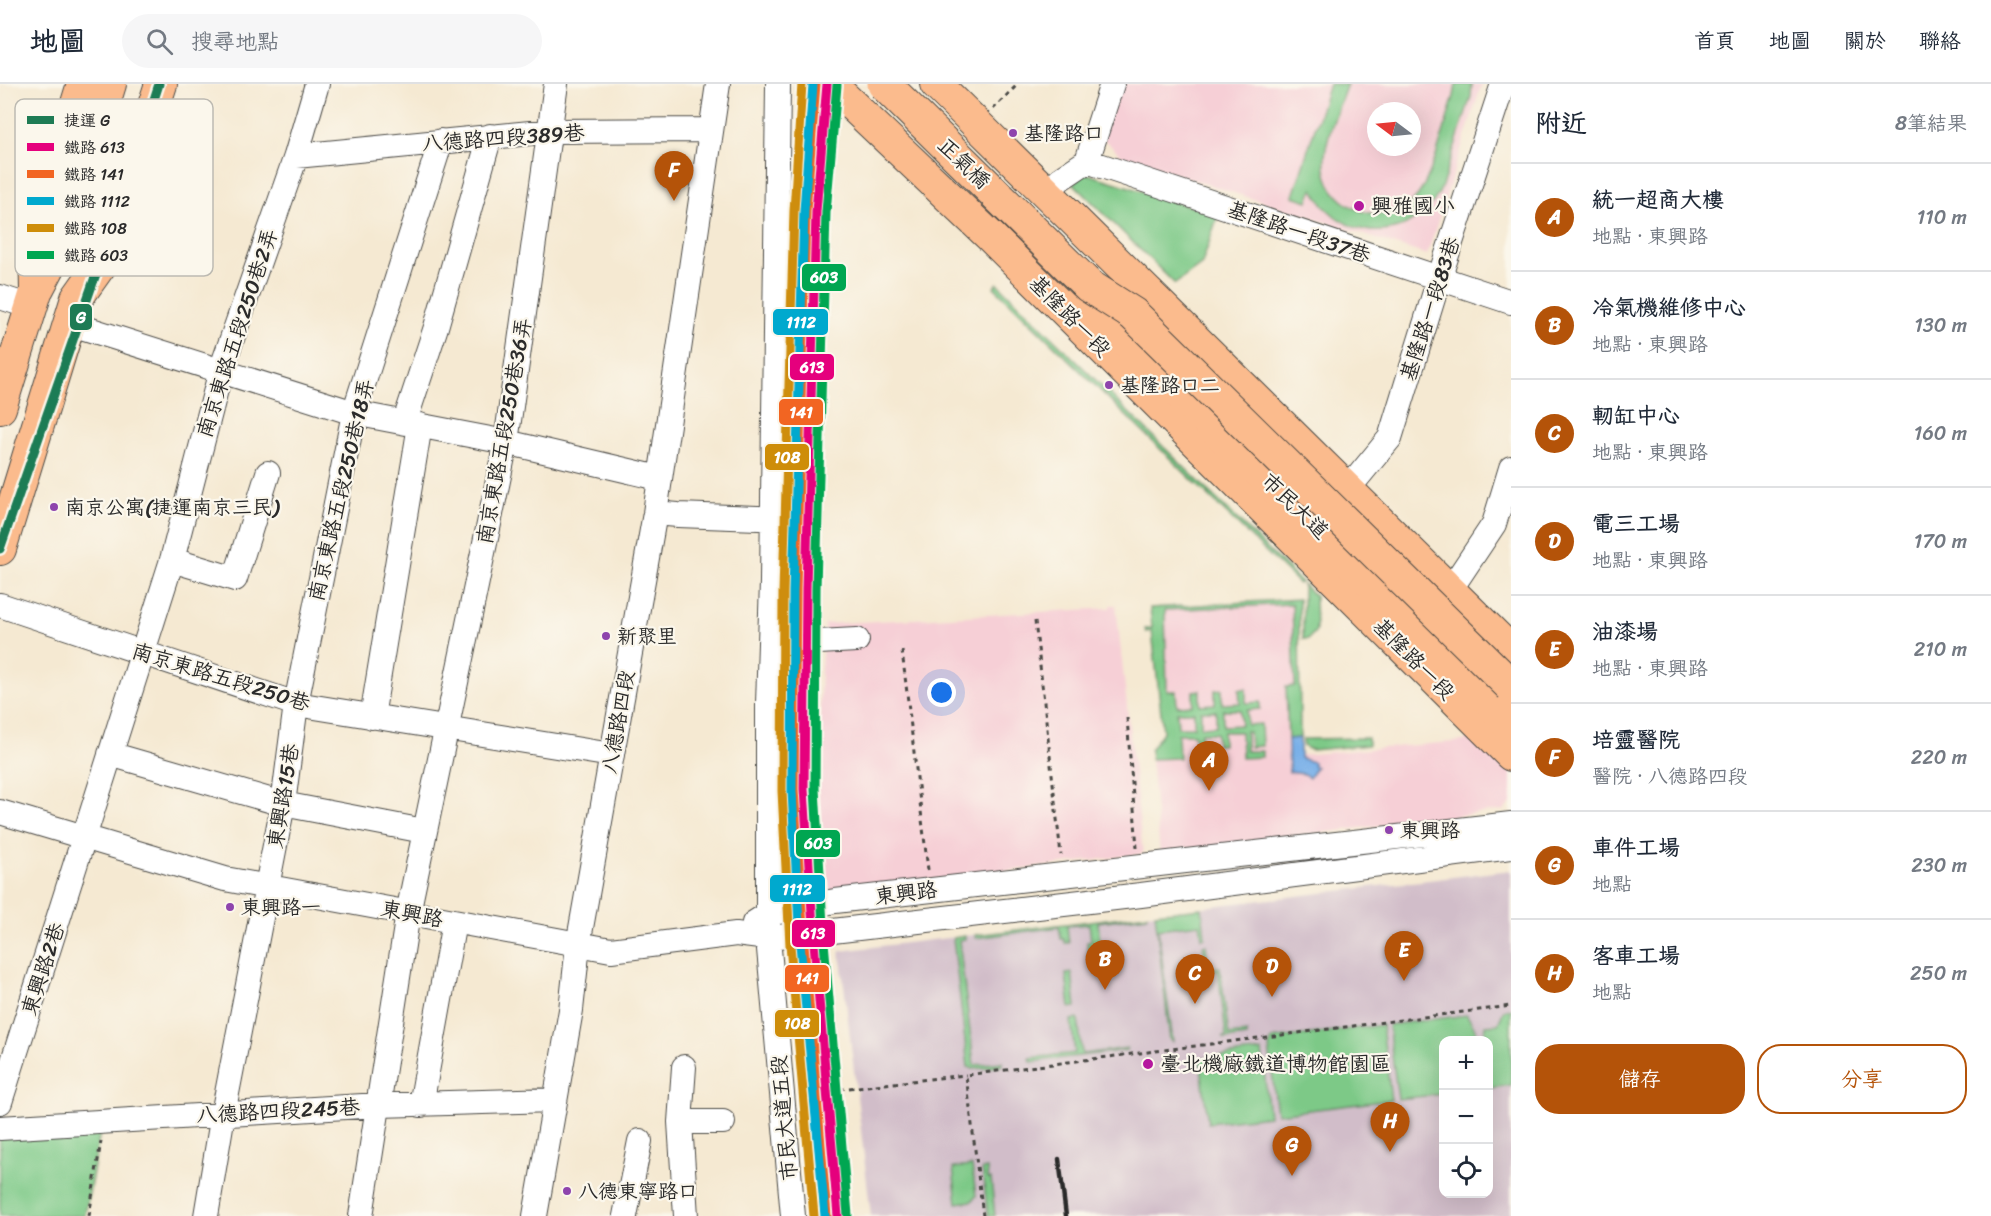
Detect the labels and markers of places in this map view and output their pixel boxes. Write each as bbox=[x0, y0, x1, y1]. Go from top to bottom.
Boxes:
place label: 基隆路口 bbox=[1024, 116, 1104, 151]
marker: 基隆路口 bbox=[1007, 127, 1019, 139]
pin: F bbox=[654, 152, 694, 201]
place label: 興雅國小 bbox=[1371, 187, 1455, 225]
marker: 興雅國小 bbox=[1352, 199, 1366, 213]
place label: 基隆路口二 bbox=[1120, 368, 1220, 403]
marker: 基隆路口二 bbox=[1103, 379, 1115, 391]
place label: 南京公寓(捷運南京三民) bbox=[65, 490, 280, 525]
marker: 南京公寓(捷運南京三民) bbox=[48, 501, 60, 513]
place label: 新聚里 bbox=[617, 619, 677, 654]
marker: 新聚里 bbox=[600, 630, 612, 642]
pin: A bbox=[1190, 742, 1228, 791]
place label: 東興路 bbox=[1400, 813, 1461, 848]
marker: 東興路 bbox=[1383, 824, 1395, 836]
place label: 東興路一 bbox=[241, 890, 321, 925]
marker: 東興路一 bbox=[224, 901, 236, 913]
pin: E bbox=[1384, 932, 1424, 981]
pin: B bbox=[1086, 940, 1124, 990]
pin: D bbox=[1252, 948, 1292, 997]
pin: C bbox=[1176, 954, 1214, 1004]
place label: 臺北機廠鐵道博物館園區 bbox=[1160, 1045, 1391, 1083]
marker: 臺北機廠鐵道博物館園區 bbox=[1141, 1057, 1155, 1071]
pin: H bbox=[1370, 1102, 1410, 1152]
pin: G bbox=[1272, 1126, 1312, 1176]
place label: 八德東寧路口 bbox=[578, 1174, 698, 1209]
marker: 八德東寧路口 bbox=[561, 1185, 573, 1197]

